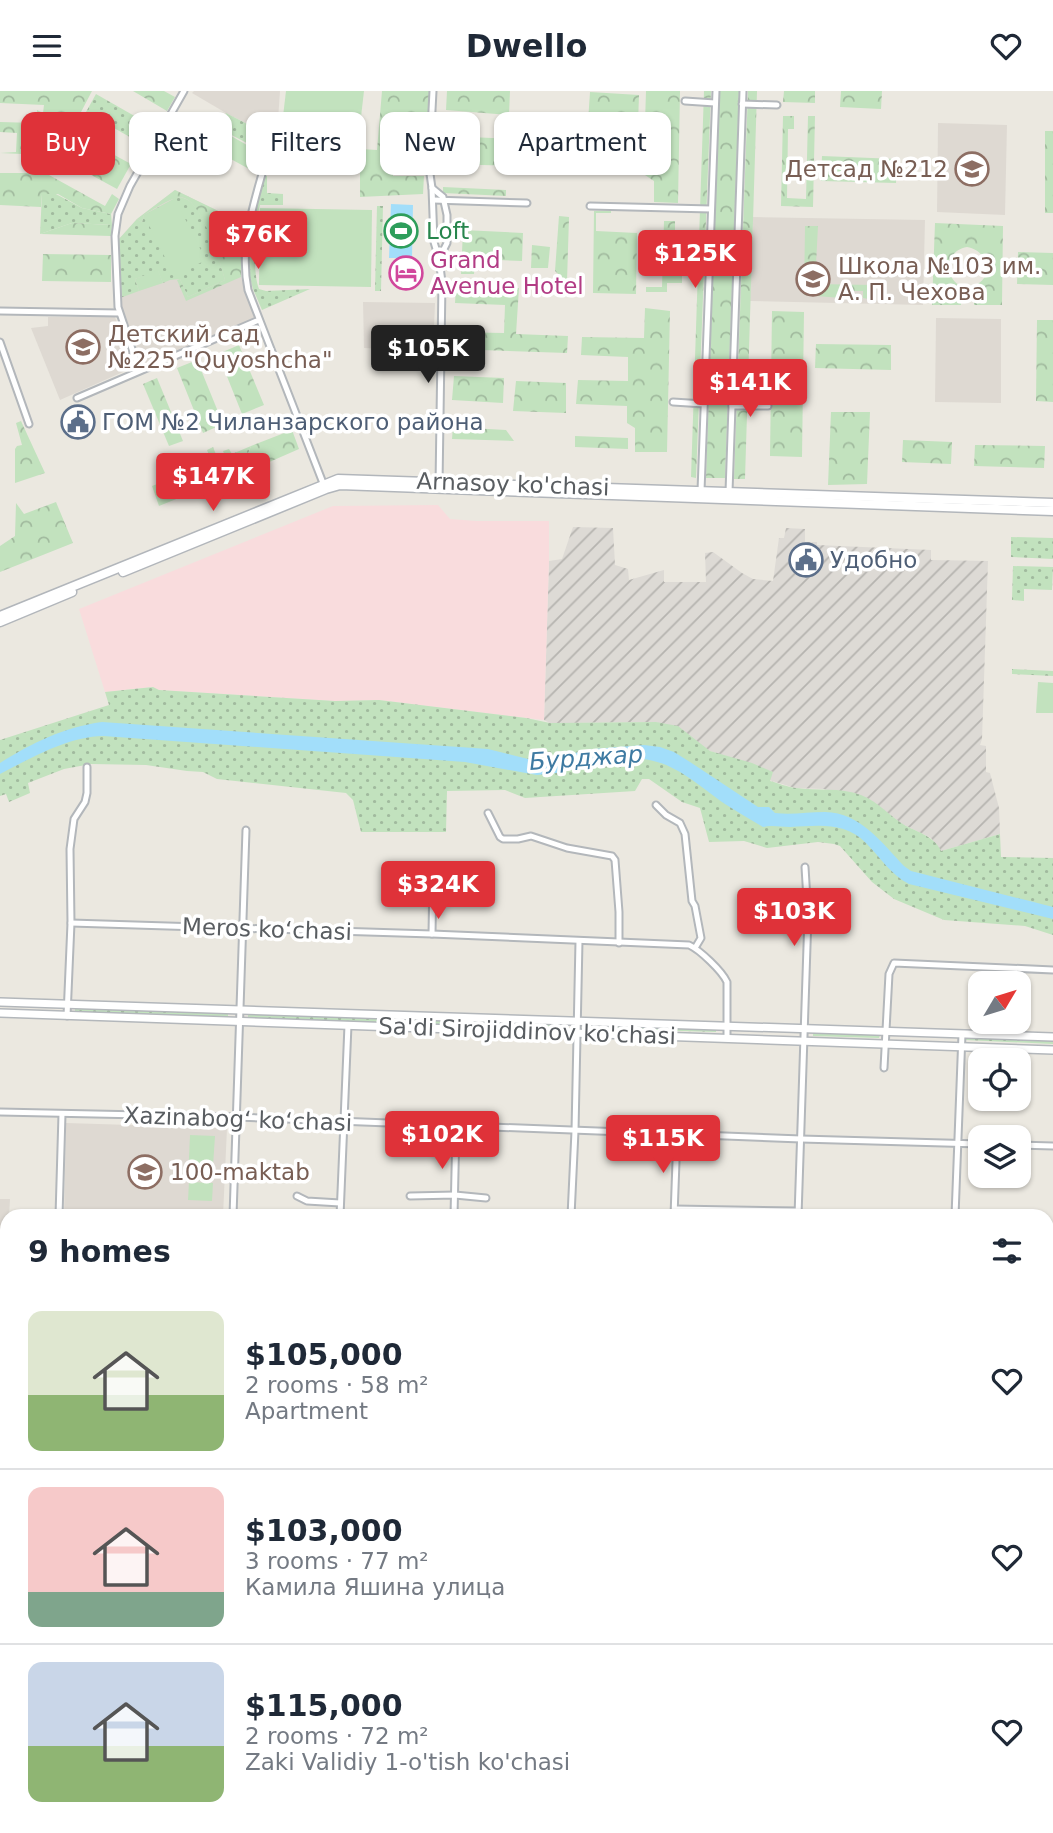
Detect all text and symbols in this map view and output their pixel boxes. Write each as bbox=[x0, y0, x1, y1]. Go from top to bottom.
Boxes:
icon: menu bbox=[28, 27, 66, 65]
text: Dwello bbox=[466, 27, 587, 65]
icon: heart bbox=[987, 27, 1025, 65]
chip: Buy bbox=[21, 112, 115, 175]
chip: Rent bbox=[129, 112, 232, 175]
chip: Filters bbox=[246, 112, 366, 175]
chip: New bbox=[380, 112, 480, 175]
chip: Apartment bbox=[494, 112, 671, 175]
school or university icon: Детсад №212 bbox=[953, 150, 991, 188]
place label: Детсад №212 bbox=[785, 156, 948, 182]
pin: $76K bbox=[217, 211, 299, 271]
sports icon: Loft bbox=[382, 212, 420, 250]
place label: Loft bbox=[426, 218, 469, 244]
text: $76K bbox=[225, 221, 291, 247]
pin: $125K bbox=[646, 231, 744, 290]
text: $125K bbox=[654, 240, 736, 266]
place label: Grand Avenue Hotel bbox=[430, 247, 584, 299]
place label: Школа №103 им. А. П. Чехова bbox=[838, 253, 1041, 305]
hotel icon: Grand Avenue Hotel bbox=[387, 254, 425, 292]
school or university icon: Школа №103 им. А. П. Чехова bbox=[794, 260, 832, 298]
place label: Детский сад №225 "Quyoshcha" bbox=[108, 321, 333, 373]
pin: $105K bbox=[379, 325, 477, 385]
school or university icon: Детский сад №225 "Quyoshcha" bbox=[64, 328, 102, 366]
text: $105K bbox=[387, 335, 469, 361]
pin: $141K bbox=[701, 359, 799, 419]
text: $141K bbox=[709, 369, 791, 395]
public building icon: ГОМ №2 Чиланзарского района bbox=[59, 403, 97, 441]
place label: ГОМ №2 Чиланзарского района bbox=[102, 409, 484, 435]
pin: $147K bbox=[164, 453, 262, 513]
text: $147K bbox=[172, 463, 254, 489]
street label: Arnasoy ko'chasi bbox=[416, 468, 610, 500]
public building icon: Удобно bbox=[787, 541, 825, 579]
place label: Удобно bbox=[830, 547, 917, 573]
water label: Бурджар bbox=[528, 740, 644, 776]
pin: $324K bbox=[389, 861, 487, 921]
text: $324K bbox=[397, 871, 479, 897]
pin: $103K bbox=[745, 889, 843, 948]
text: $103K bbox=[753, 898, 835, 924]
street label: Meros ko‘chasi bbox=[182, 913, 352, 945]
north arrow bbox=[968, 971, 1031, 1034]
map controls bbox=[968, 971, 1031, 1188]
street label: Sa'di Sirojiddinov ko'chasi bbox=[378, 1013, 676, 1049]
button: locate bbox=[968, 1048, 1031, 1111]
street label: Xazinabog‘ ko‘chasi bbox=[123, 1102, 353, 1136]
pin: $102K bbox=[393, 1111, 491, 1171]
pin: $115K bbox=[614, 1115, 712, 1175]
text: $102K bbox=[401, 1121, 483, 1147]
text: $115K bbox=[622, 1125, 704, 1151]
button: layers bbox=[968, 1125, 1031, 1188]
school or university icon: 100-maktab bbox=[126, 1153, 164, 1191]
place label: 100-maktab bbox=[170, 1159, 310, 1185]
icon: filters bbox=[988, 1232, 1026, 1270]
text: 9 homes bbox=[28, 1234, 171, 1269]
text: $105,000 bbox=[245, 1337, 403, 1372]
icon: home bbox=[84, 1339, 168, 1423]
icon: heart bbox=[988, 1362, 1026, 1400]
text: 2 rooms · 58 m² bbox=[245, 1372, 429, 1398]
text: Apartment bbox=[245, 1398, 368, 1424]
text: $103,000 bbox=[245, 1513, 403, 1548]
icon: home bbox=[84, 1515, 168, 1599]
icon: heart bbox=[988, 1538, 1026, 1576]
text: 3 rooms · 77 m² bbox=[245, 1548, 429, 1574]
text: Камила Яшина улица bbox=[245, 1574, 505, 1600]
text: $115,000 bbox=[245, 1688, 403, 1723]
icon: home bbox=[84, 1690, 168, 1774]
icon: heart bbox=[988, 1713, 1026, 1751]
text: 2 rooms · 72 m² bbox=[245, 1723, 429, 1749]
text: Zaki Validiy 1-o'tish ko'chasi bbox=[245, 1749, 570, 1775]

